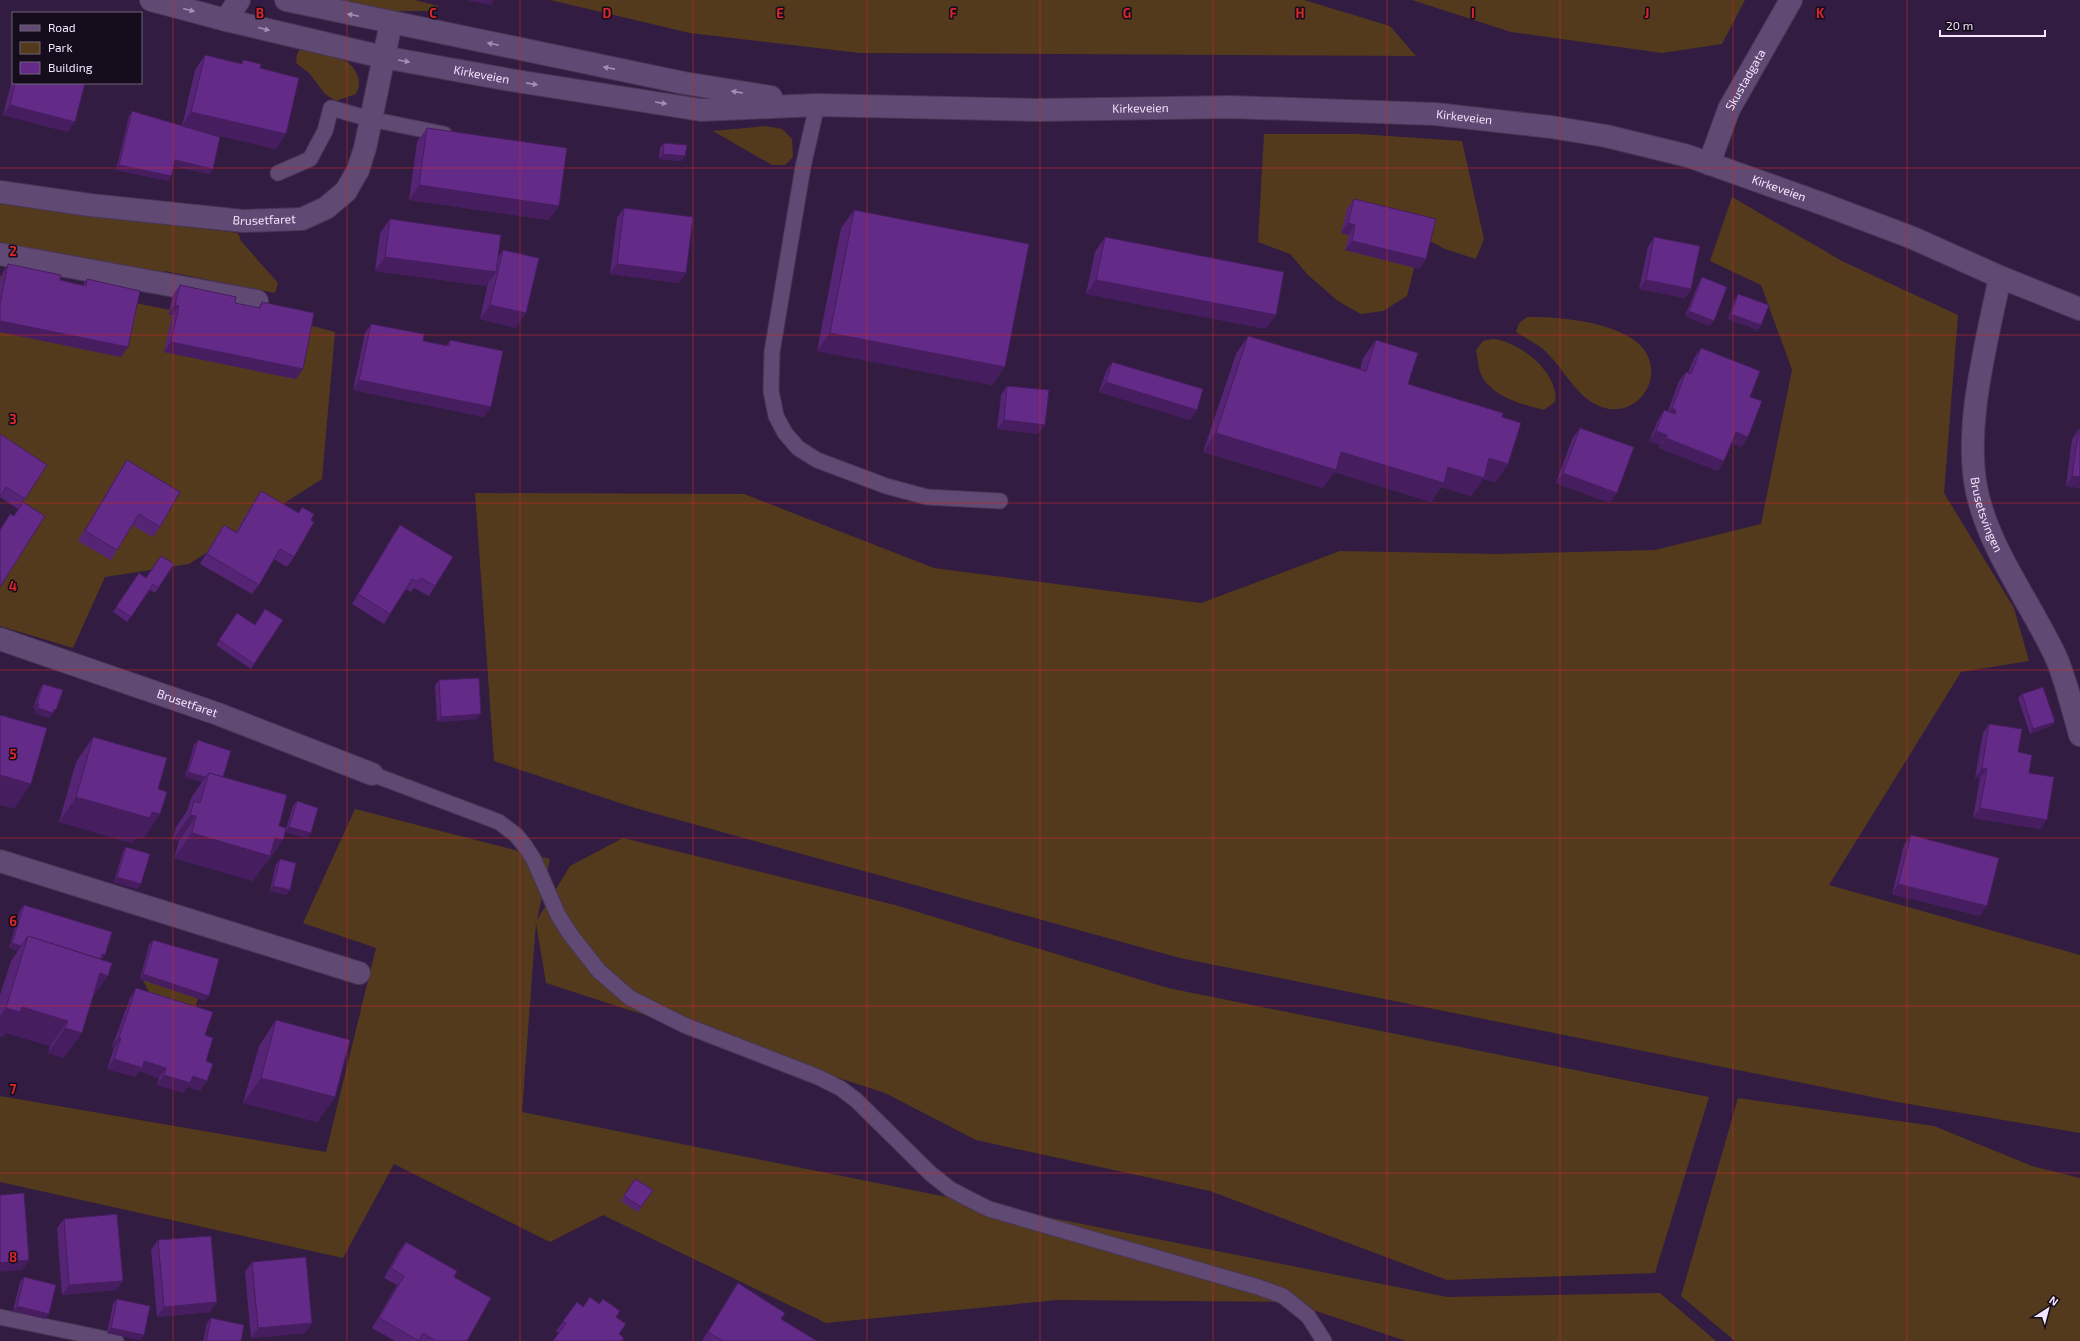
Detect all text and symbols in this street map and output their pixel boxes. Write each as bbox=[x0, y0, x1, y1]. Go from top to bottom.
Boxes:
text: B bbox=[256, 5, 264, 21]
text: C bbox=[429, 5, 437, 21]
text: D bbox=[603, 5, 612, 21]
text: E bbox=[776, 5, 784, 21]
text: F bbox=[949, 5, 957, 21]
text: G bbox=[1123, 5, 1131, 21]
text: H bbox=[1296, 5, 1305, 21]
text: I bbox=[1471, 5, 1475, 21]
text: J bbox=[1645, 5, 1649, 21]
text: K bbox=[1816, 5, 1825, 21]
one-way arrow bbox=[183, 7, 195, 13]
legend bbox=[12, 12, 142, 84]
one-way arrow bbox=[347, 12, 359, 18]
scale bar bbox=[1940, 12, 2045, 38]
text: 20 m bbox=[1946, 18, 1973, 32]
text: Road bbox=[48, 20, 76, 34]
one-way arrow bbox=[257, 27, 270, 33]
text: Park bbox=[48, 40, 73, 54]
one-way arrow bbox=[486, 41, 499, 47]
street label: Skustadgata bbox=[1722, 46, 1768, 113]
one-way arrow bbox=[398, 58, 410, 64]
text: Building bbox=[48, 60, 93, 74]
street label: Kirkeveien bbox=[453, 62, 511, 86]
one-way arrow bbox=[603, 65, 615, 71]
one-way arrow bbox=[526, 81, 538, 87]
one-way arrow bbox=[731, 89, 743, 95]
one-way arrow bbox=[655, 100, 667, 106]
street label: Kirkeveien bbox=[1112, 100, 1169, 115]
street label: Kirkeveien bbox=[1435, 106, 1493, 126]
street label: Kirkeveien bbox=[1750, 171, 1808, 203]
street label: Brusetfaret bbox=[232, 211, 296, 227]
text: 2 bbox=[9, 243, 17, 259]
text: 3 bbox=[9, 411, 17, 427]
street label: Brusetsvingen bbox=[1968, 476, 2006, 554]
text: 4 bbox=[9, 578, 17, 594]
street label: Brusetfaret bbox=[155, 686, 220, 719]
text: 5 bbox=[9, 746, 17, 762]
text: 6 bbox=[9, 913, 17, 929]
text: 7 bbox=[10, 1081, 17, 1097]
text: 8 bbox=[9, 1249, 17, 1265]
north arrow bbox=[2028, 1289, 2068, 1329]
text: N bbox=[2047, 1293, 2061, 1308]

